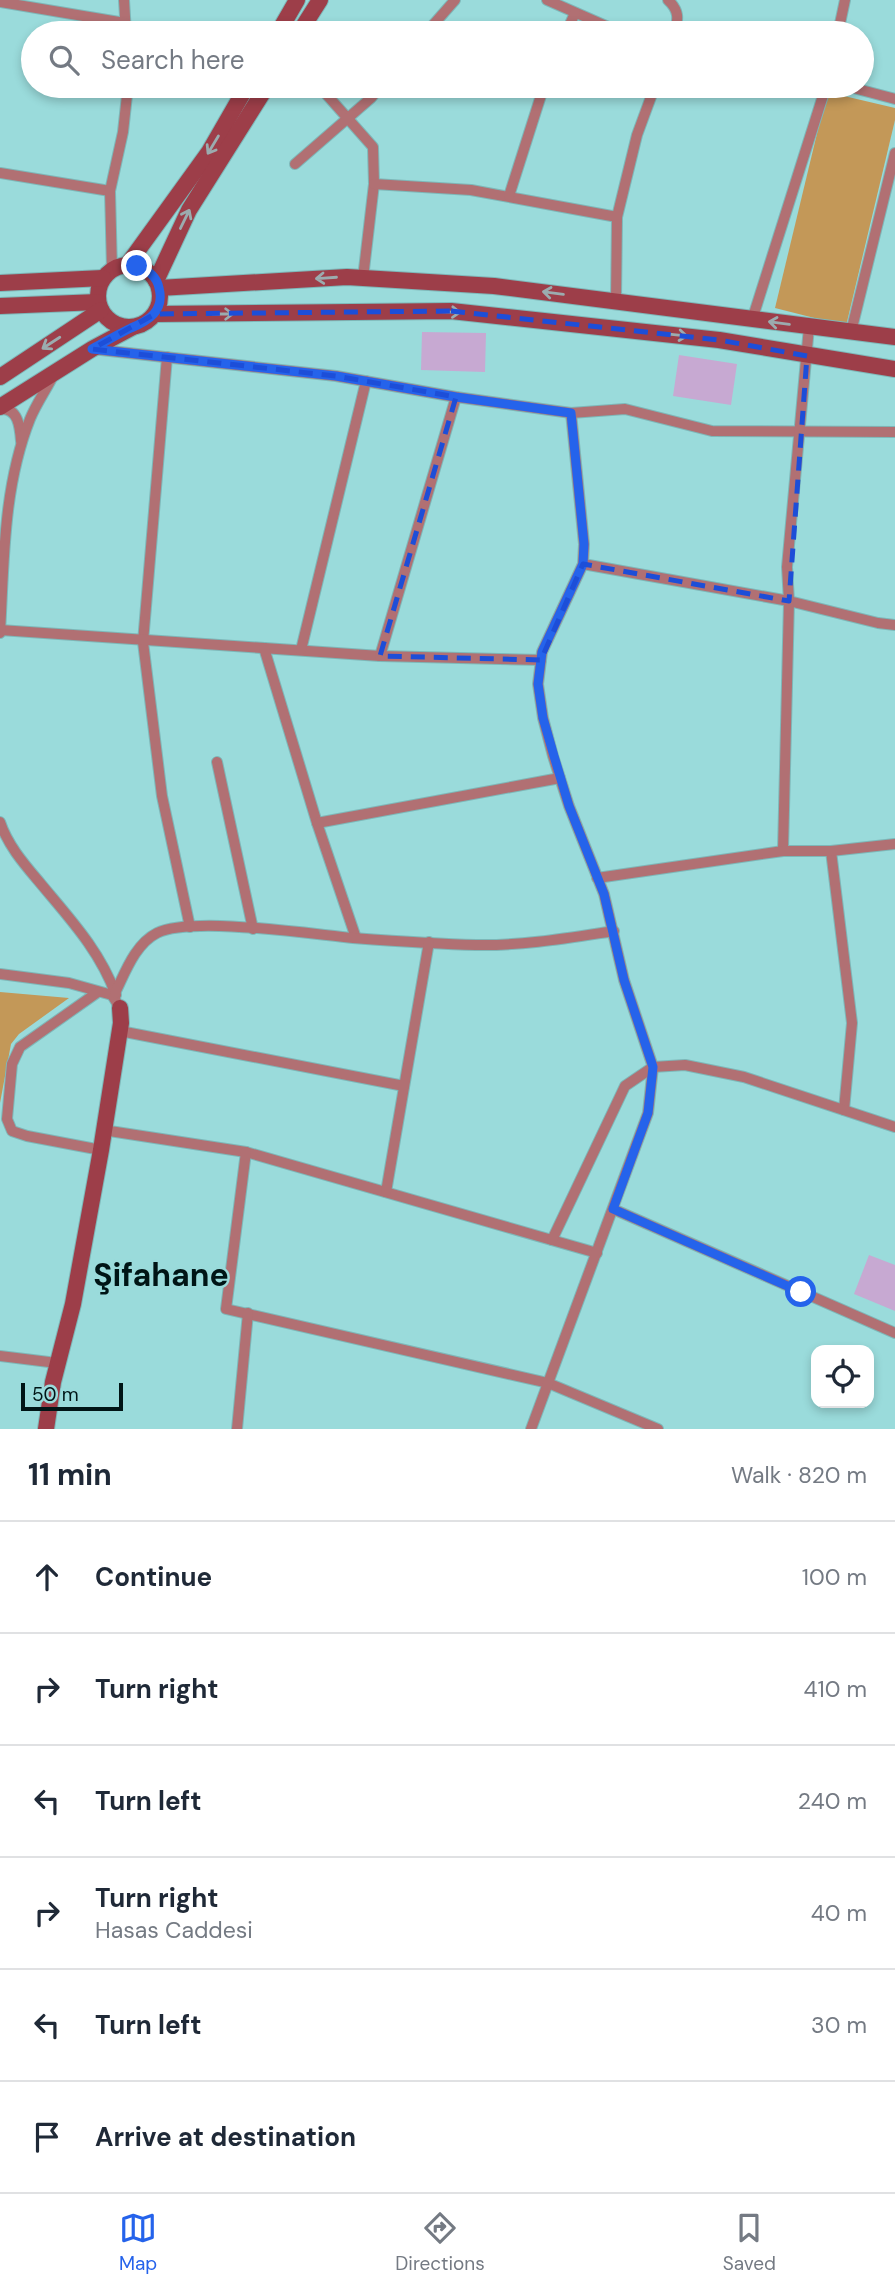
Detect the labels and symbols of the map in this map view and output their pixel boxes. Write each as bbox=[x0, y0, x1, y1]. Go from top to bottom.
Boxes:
one-way arrow bbox=[206, 134, 220, 154]
one-way arrow bbox=[179, 209, 193, 230]
route end bbox=[121, 250, 152, 281]
one-way arrow bbox=[316, 272, 338, 285]
one-way arrow bbox=[542, 286, 565, 299]
one-way arrow bbox=[438, 305, 461, 318]
one-way arrow bbox=[211, 307, 234, 321]
one-way arrow bbox=[768, 316, 791, 329]
one-way arrow bbox=[665, 329, 687, 342]
one-way arrow bbox=[41, 336, 61, 350]
district label: Şifahane bbox=[93, 1254, 229, 1296]
route start bbox=[785, 1276, 816, 1307]
scale bar bbox=[21, 1380, 122, 1412]

